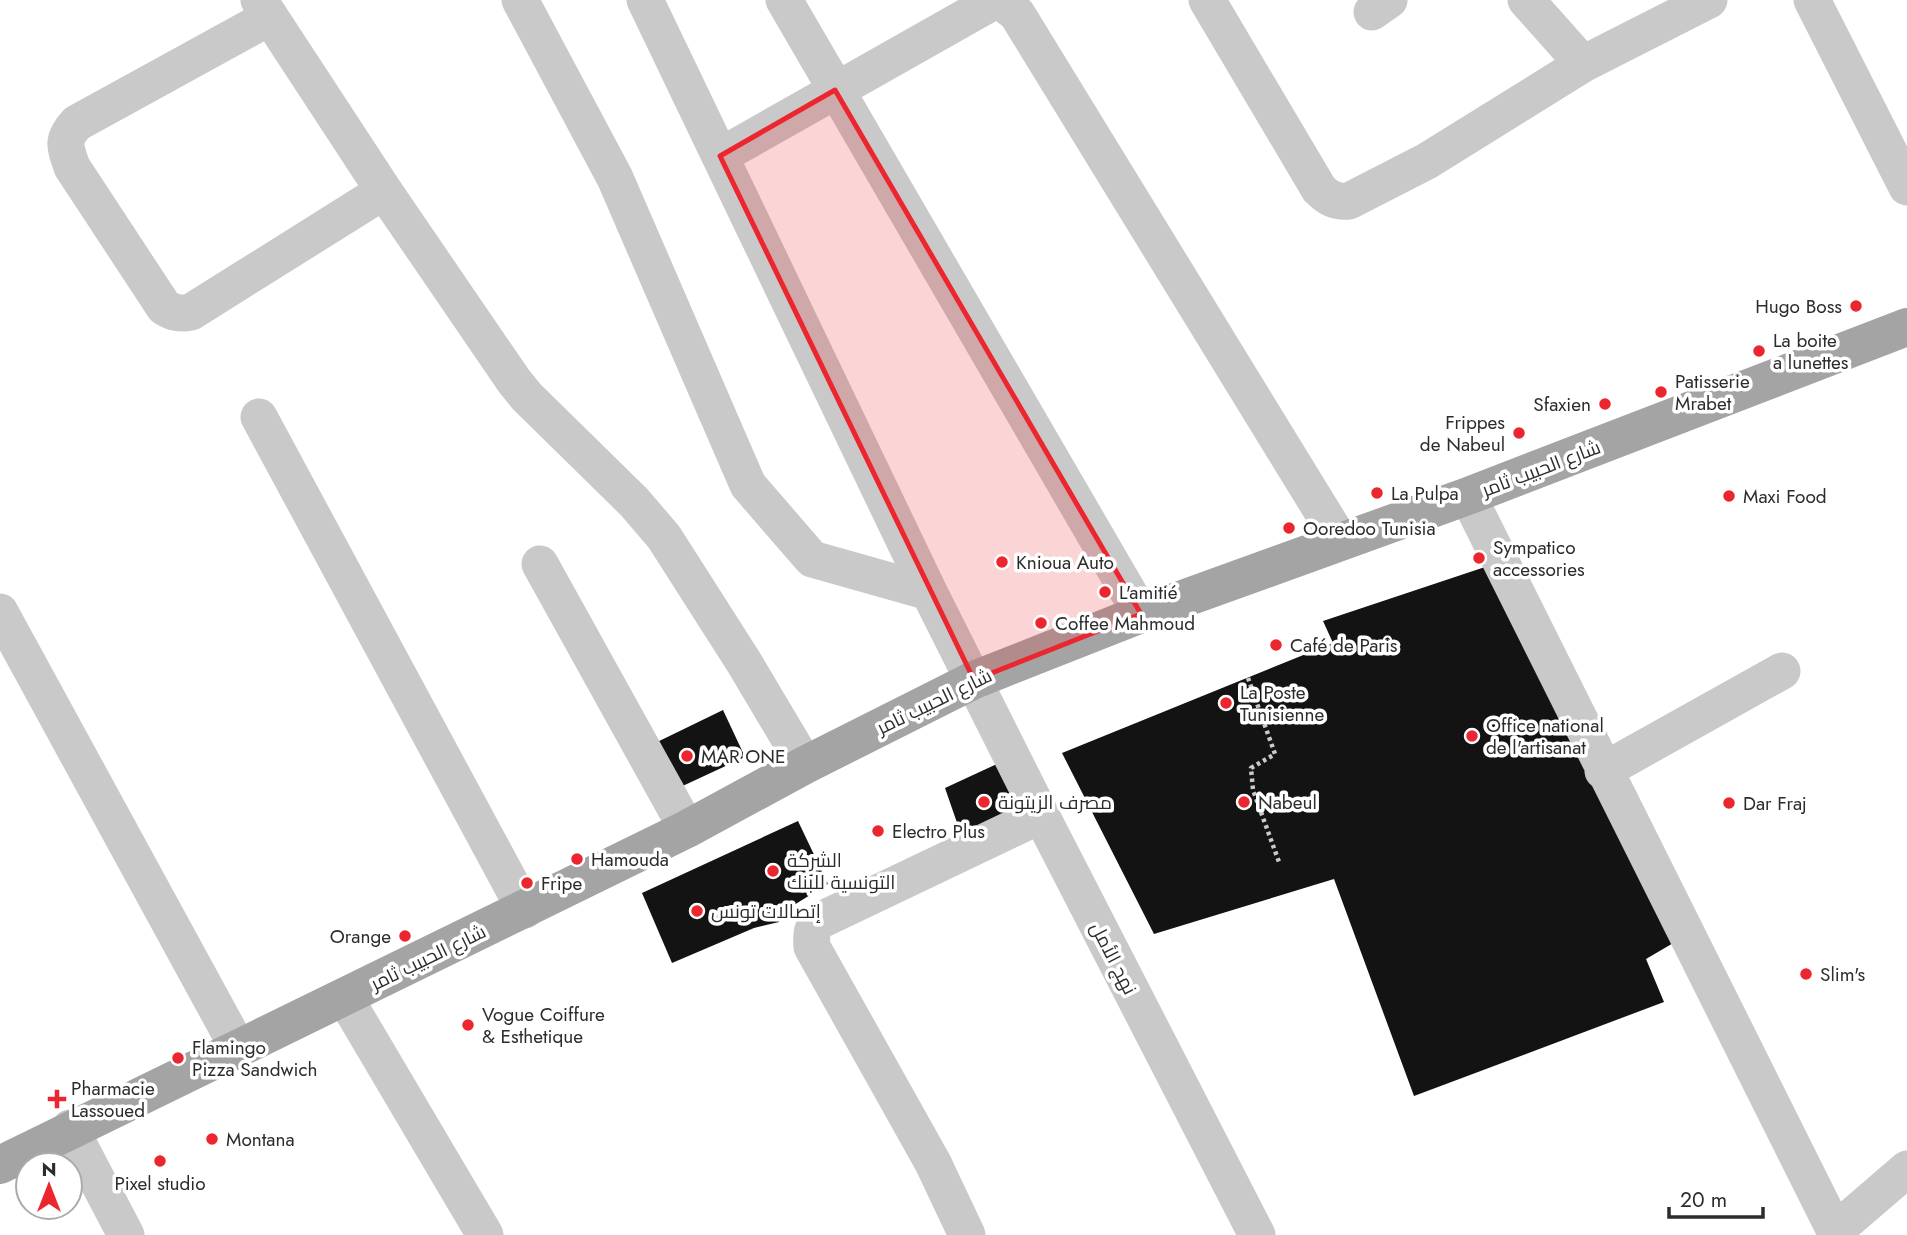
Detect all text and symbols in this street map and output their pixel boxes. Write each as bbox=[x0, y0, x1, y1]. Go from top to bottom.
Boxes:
place label: Hugo Boss bbox=[1755, 293, 1842, 320]
marker: Hugo Boss bbox=[1848, 298, 1864, 314]
place label: La boite a lunettes bbox=[1773, 327, 1849, 376]
marker: La boite a lunettes bbox=[1751, 343, 1767, 359]
place label: Patisserie Mrabet bbox=[1675, 368, 1750, 417]
marker: Patisserie Mrabet bbox=[1653, 384, 1669, 400]
place label: Sfaxien bbox=[1533, 391, 1591, 418]
marker: Sfaxien bbox=[1597, 396, 1613, 412]
place label: Frippes de Nabeul bbox=[1420, 409, 1505, 458]
marker: Frippes de Nabeul bbox=[1511, 425, 1527, 441]
street label: شارع الحبيب ثامر bbox=[1477, 433, 1604, 504]
place label: La Pulpa bbox=[1391, 480, 1459, 507]
place label: Maxi Food bbox=[1743, 483, 1827, 510]
marker: La Pulpa bbox=[1369, 485, 1385, 501]
marker: Maxi Food bbox=[1721, 488, 1737, 504]
place label: Ooredoo Tunisia bbox=[1303, 515, 1436, 542]
marker: Ooredoo Tunisia bbox=[1281, 520, 1297, 536]
place label: Sympatico accessories bbox=[1493, 534, 1585, 583]
place label: Knioua Auto bbox=[1016, 549, 1114, 576]
marker: Sympatico accessories bbox=[1471, 550, 1487, 566]
marker: Knioua Auto bbox=[994, 554, 1010, 570]
place label: L'amitié bbox=[1119, 579, 1178, 606]
marker: L'amitié bbox=[1097, 584, 1113, 600]
place label: Coffee Mahmoud bbox=[1055, 610, 1195, 637]
marker: Coffee Mahmoud bbox=[1033, 615, 1049, 631]
place label: Café de Paris bbox=[1290, 632, 1398, 659]
marker: Café de Paris bbox=[1268, 637, 1284, 653]
street label: شارع الحبيب ثامر bbox=[871, 662, 996, 741]
place label: La Poste Tunisienne bbox=[1240, 679, 1325, 728]
marker: La Poste Tunisienne bbox=[1218, 695, 1234, 711]
place label: Office national de l'artisanat bbox=[1486, 712, 1604, 761]
marker: Office national de l'artisanat bbox=[1464, 728, 1480, 744]
place label: MAR ONE bbox=[701, 743, 785, 770]
marker: MAR ONE bbox=[679, 748, 695, 764]
place label: مصرف الزيتونة bbox=[998, 789, 1112, 816]
place label: Nabeul bbox=[1258, 789, 1317, 816]
place label: Dar Fraj bbox=[1743, 790, 1807, 817]
marker: مصرف الزيتونة bbox=[976, 794, 992, 810]
marker: Nabeul bbox=[1236, 794, 1252, 810]
marker: Dar Fraj bbox=[1721, 795, 1737, 811]
place label: Electro Plus bbox=[892, 818, 985, 845]
marker: Electro Plus bbox=[870, 823, 886, 839]
place label: Hamouda bbox=[591, 846, 669, 873]
place label: الشركة التونسية للبنك bbox=[787, 847, 895, 896]
marker: Hamouda bbox=[569, 851, 585, 867]
marker: الشركة التونسية للبنك bbox=[765, 863, 781, 879]
place label: Fripe bbox=[541, 870, 582, 897]
marker: Fripe bbox=[519, 875, 535, 891]
place label: إتصالات تونس bbox=[711, 898, 821, 925]
marker: إتصالات تونس bbox=[689, 903, 705, 919]
street label: نهج الأمل bbox=[1084, 917, 1143, 999]
street label: شارع الحبيب ثامر bbox=[365, 918, 490, 997]
place label: Orange bbox=[330, 923, 391, 950]
marker: Orange bbox=[397, 928, 413, 944]
place label: Slim's bbox=[1820, 961, 1865, 988]
marker: Slim's bbox=[1798, 966, 1814, 982]
place label: Vogue Coiffure & Esthetique bbox=[482, 1001, 605, 1050]
marker: Vogue Coiffure & Esthetique bbox=[460, 1017, 476, 1033]
place label: Flamingo Pizza Sandwich bbox=[192, 1034, 318, 1083]
marker: Flamingo Pizza Sandwich bbox=[170, 1050, 186, 1066]
place label: Pharmacie Lassoued bbox=[71, 1075, 155, 1124]
marker: Pharmacie Lassoued bbox=[49, 1091, 65, 1107]
place label: Montana bbox=[226, 1126, 295, 1153]
marker: Montana bbox=[204, 1131, 220, 1147]
north arrow bbox=[14, 1151, 84, 1221]
marker: Pixel studio bbox=[152, 1153, 168, 1169]
text: N bbox=[41, 1156, 57, 1183]
place label: Pixel studio bbox=[114, 1170, 206, 1197]
scale bar bbox=[1669, 1176, 1764, 1220]
text: 20 m bbox=[1680, 1185, 1727, 1215]

